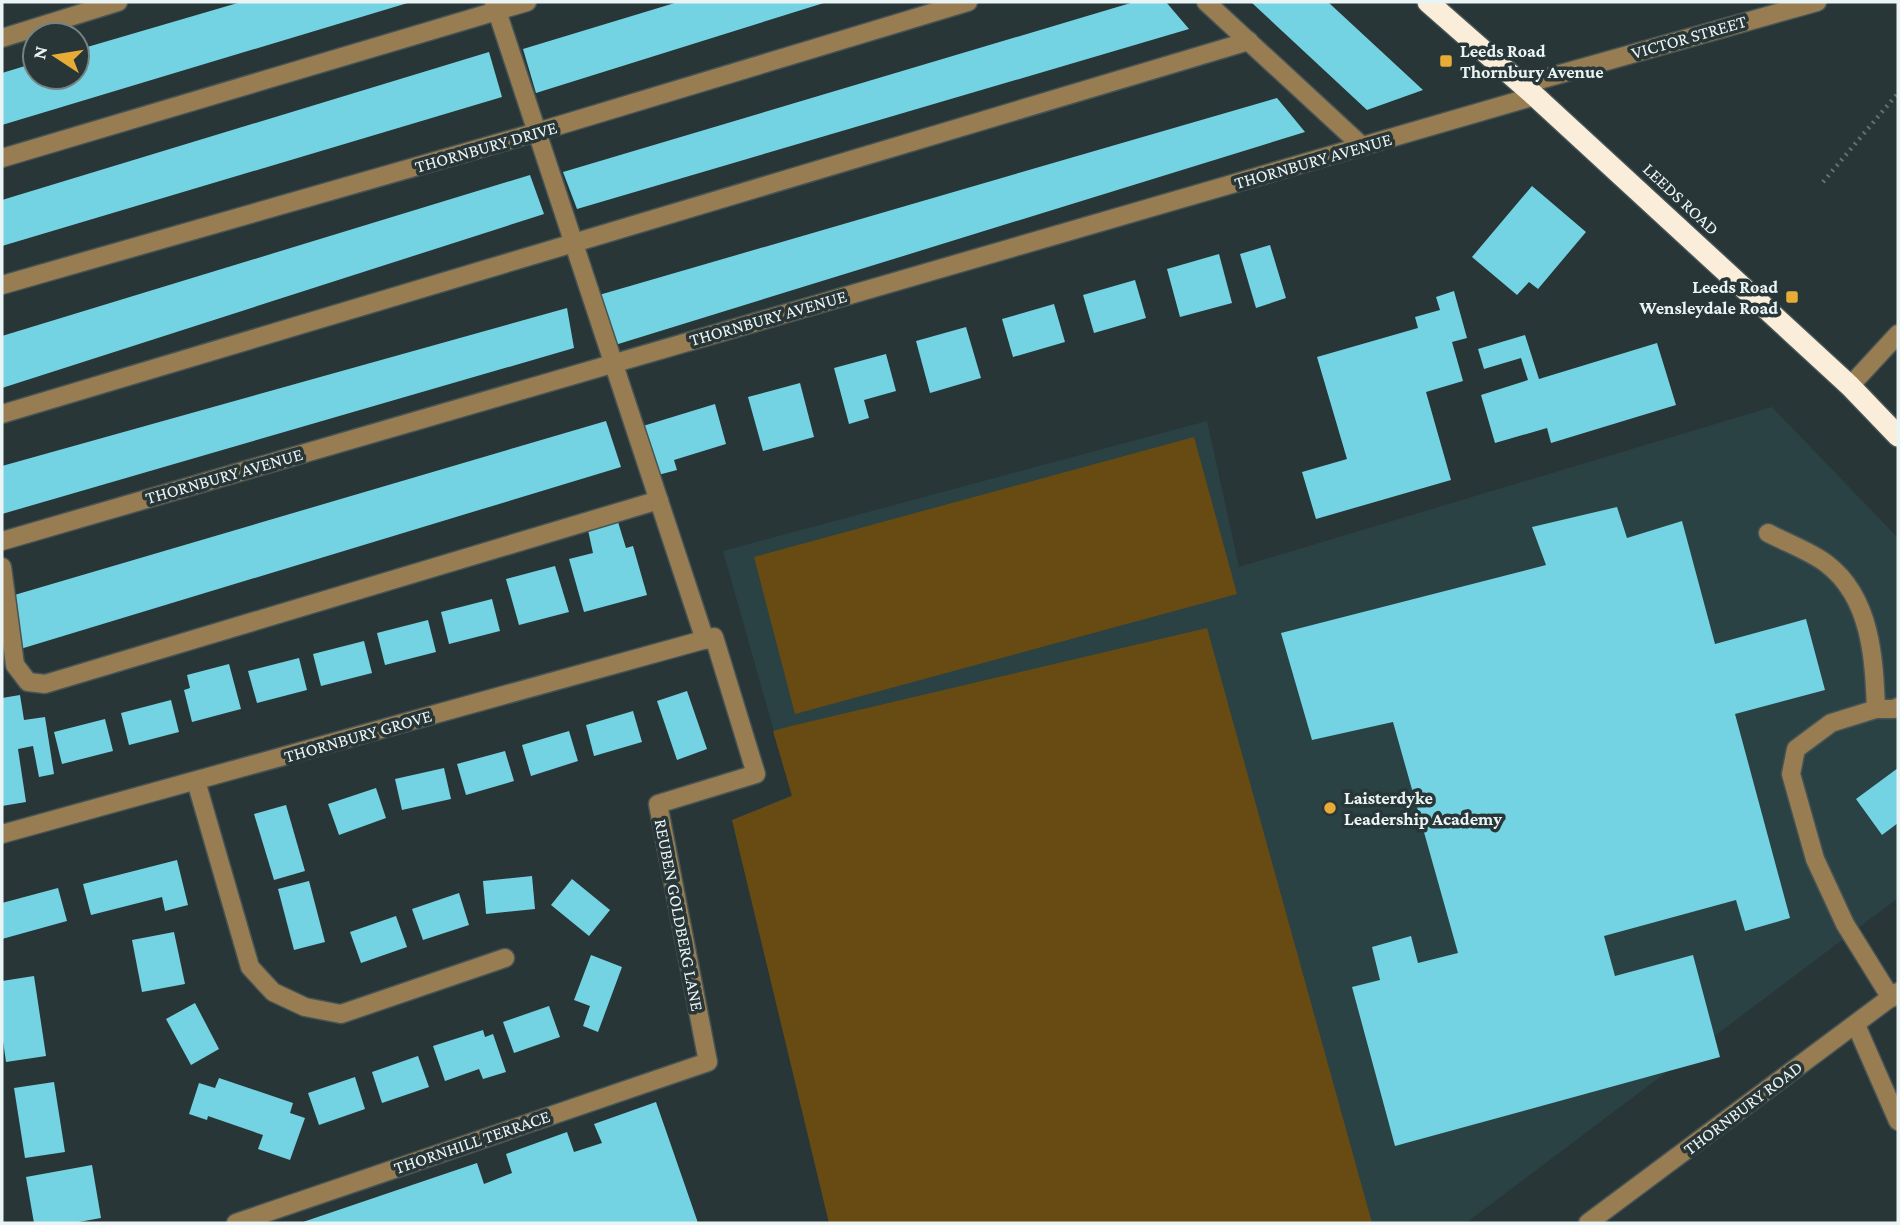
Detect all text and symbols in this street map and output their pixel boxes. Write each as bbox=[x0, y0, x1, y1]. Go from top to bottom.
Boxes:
street label: VICTOR STREET bbox=[1629, 11, 1749, 63]
north arrow bbox=[21, 21, 91, 91]
place label: Leeds Road Thornbury Avenue bbox=[1460, 41, 1604, 82]
text: N bbox=[28, 44, 51, 61]
marker: Leeds Road Thornbury Avenue bbox=[1438, 53, 1454, 69]
street label: THORNBURY DRIVE bbox=[413, 117, 560, 177]
street label: THORNBURY AVENUE bbox=[1232, 129, 1394, 193]
street label: LEEDS ROAD bbox=[1639, 159, 1723, 239]
place label: Leeds Road Wensleydale Road bbox=[1638, 277, 1778, 318]
street label: THORNBURY AVENUE bbox=[687, 286, 849, 350]
marker: Leeds Road Wensleydale Road bbox=[1784, 289, 1800, 305]
street label: THORNBURY AVENUE bbox=[143, 444, 305, 508]
street label: THORNBURY GROVE bbox=[282, 705, 434, 767]
place label: Laisterdyke Leadership Academy bbox=[1344, 788, 1502, 829]
marker: Laisterdyke Leadership Academy bbox=[1322, 800, 1338, 816]
street label: REUBEN GOLDBERG LANE bbox=[651, 817, 708, 1013]
street label: THORNBURY ROAD bbox=[1680, 1057, 1806, 1159]
street label: THORNHILL TERRACE bbox=[391, 1106, 553, 1178]

